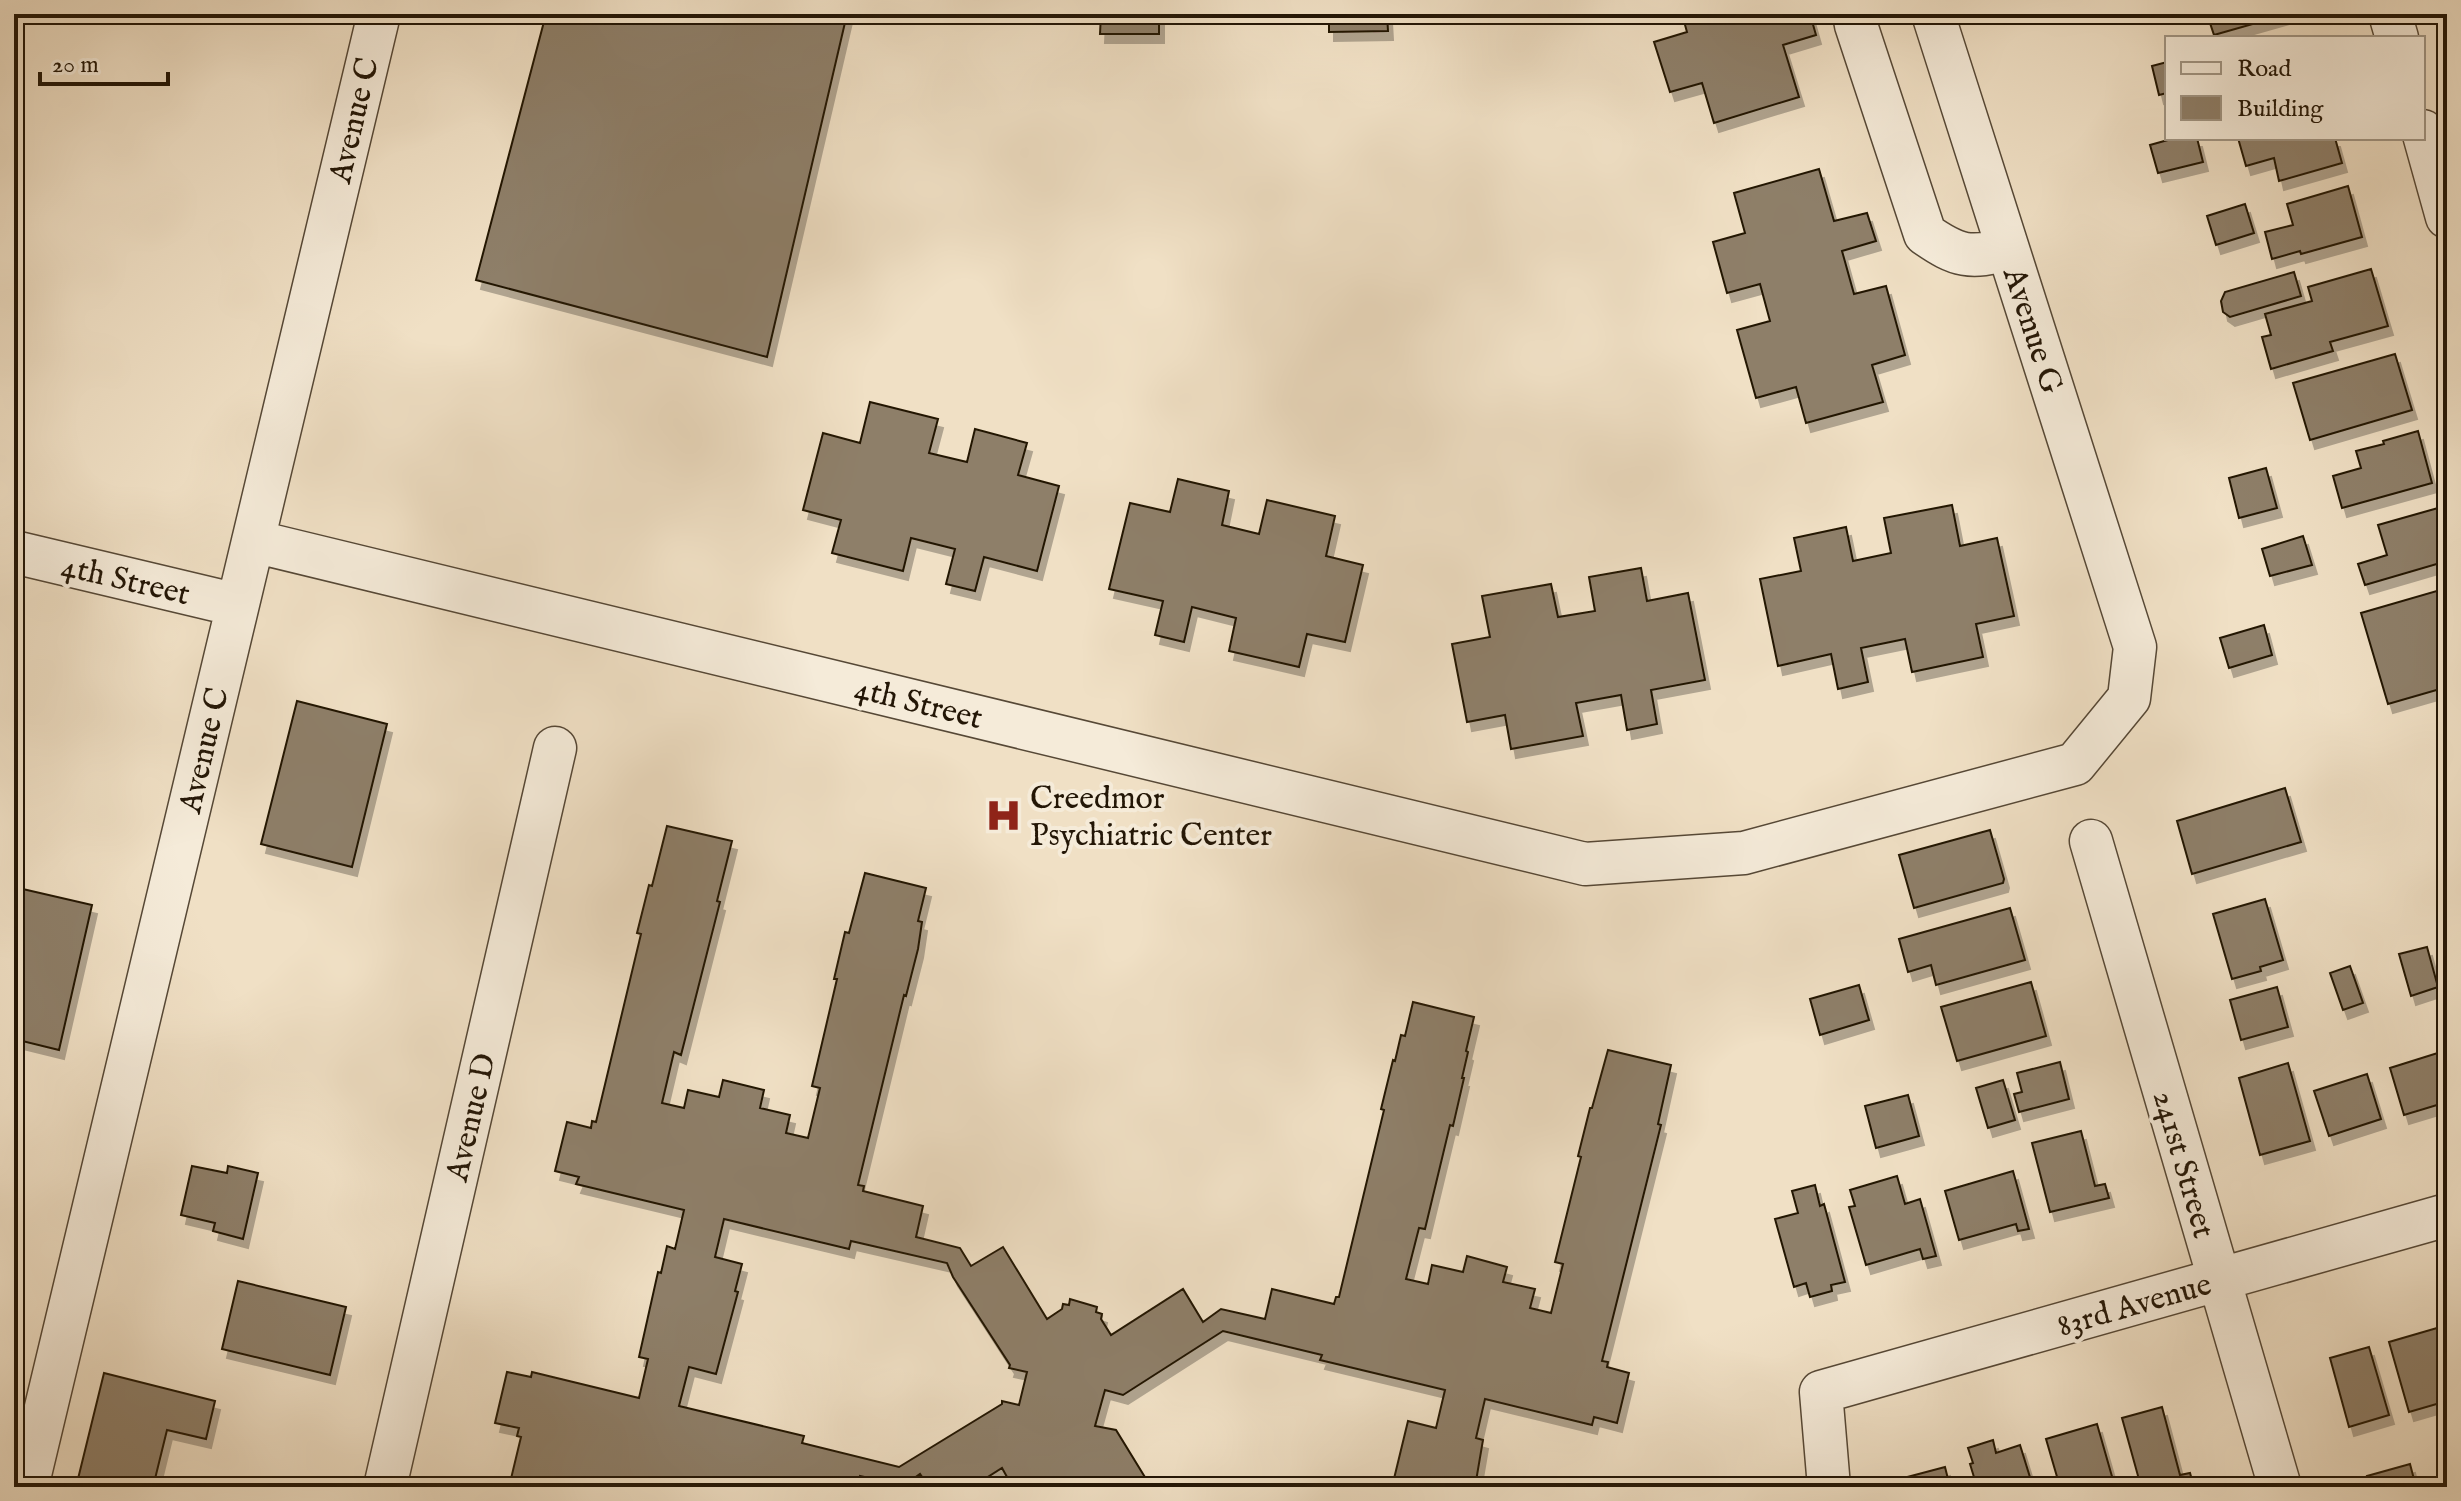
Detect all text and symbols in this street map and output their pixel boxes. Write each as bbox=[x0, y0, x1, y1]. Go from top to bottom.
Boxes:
scale bar bbox=[40, 36, 168, 86]
legend bbox=[2165, 36, 2425, 140]
text: 20 m bbox=[52, 50, 99, 81]
street label: Avenue C bbox=[321, 54, 390, 188]
text: Road bbox=[2237, 54, 2291, 85]
text: Building bbox=[2237, 94, 2324, 125]
street label: Avenue G bbox=[1992, 262, 2071, 400]
street label: 4th Street bbox=[57, 547, 193, 616]
street label: 4th Street bbox=[850, 669, 987, 740]
street label: Avenue C bbox=[171, 684, 240, 818]
place label: Creedmor Psychiatric Center bbox=[1030, 779, 1272, 857]
hospital icon: Creedmor Psychiatric Center bbox=[985, 796, 1023, 834]
street label: Avenue D bbox=[438, 1049, 507, 1187]
street label: 241st Street bbox=[2142, 1086, 2223, 1243]
street label: 83rd Avenue bbox=[2053, 1265, 2216, 1348]

